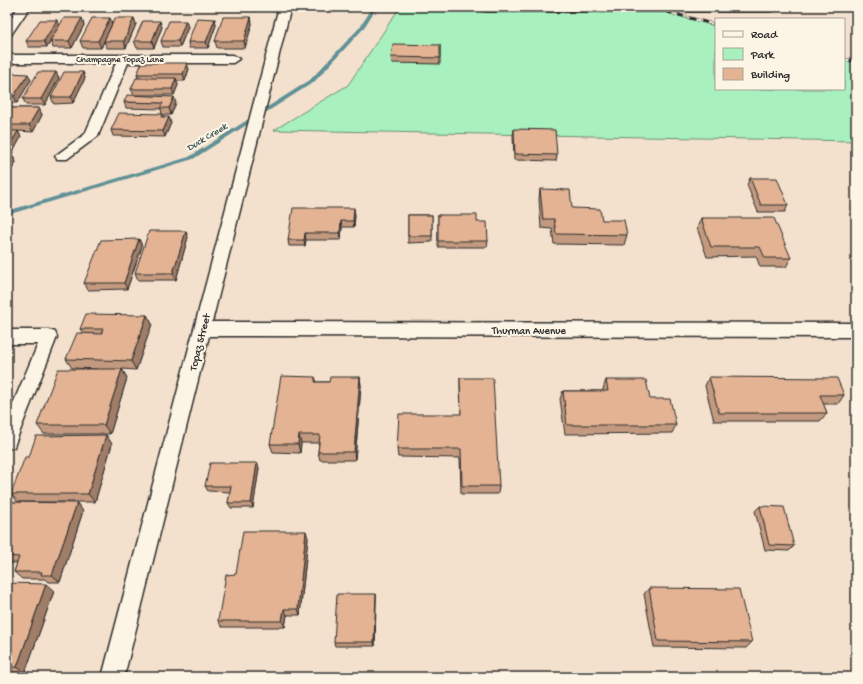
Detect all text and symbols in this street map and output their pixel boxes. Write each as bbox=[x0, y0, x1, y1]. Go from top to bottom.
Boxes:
legend bbox=[715, 18, 845, 90]
text: Road bbox=[751, 29, 778, 43]
text: Park bbox=[750, 49, 776, 63]
street label: Champagne Topaz Lane bbox=[76, 55, 164, 66]
text: Building bbox=[750, 69, 790, 83]
water label: Duck Creek bbox=[185, 120, 231, 154]
street label: Topaz Street bbox=[188, 311, 214, 373]
street label: Thurman Avenue bbox=[491, 326, 566, 338]

